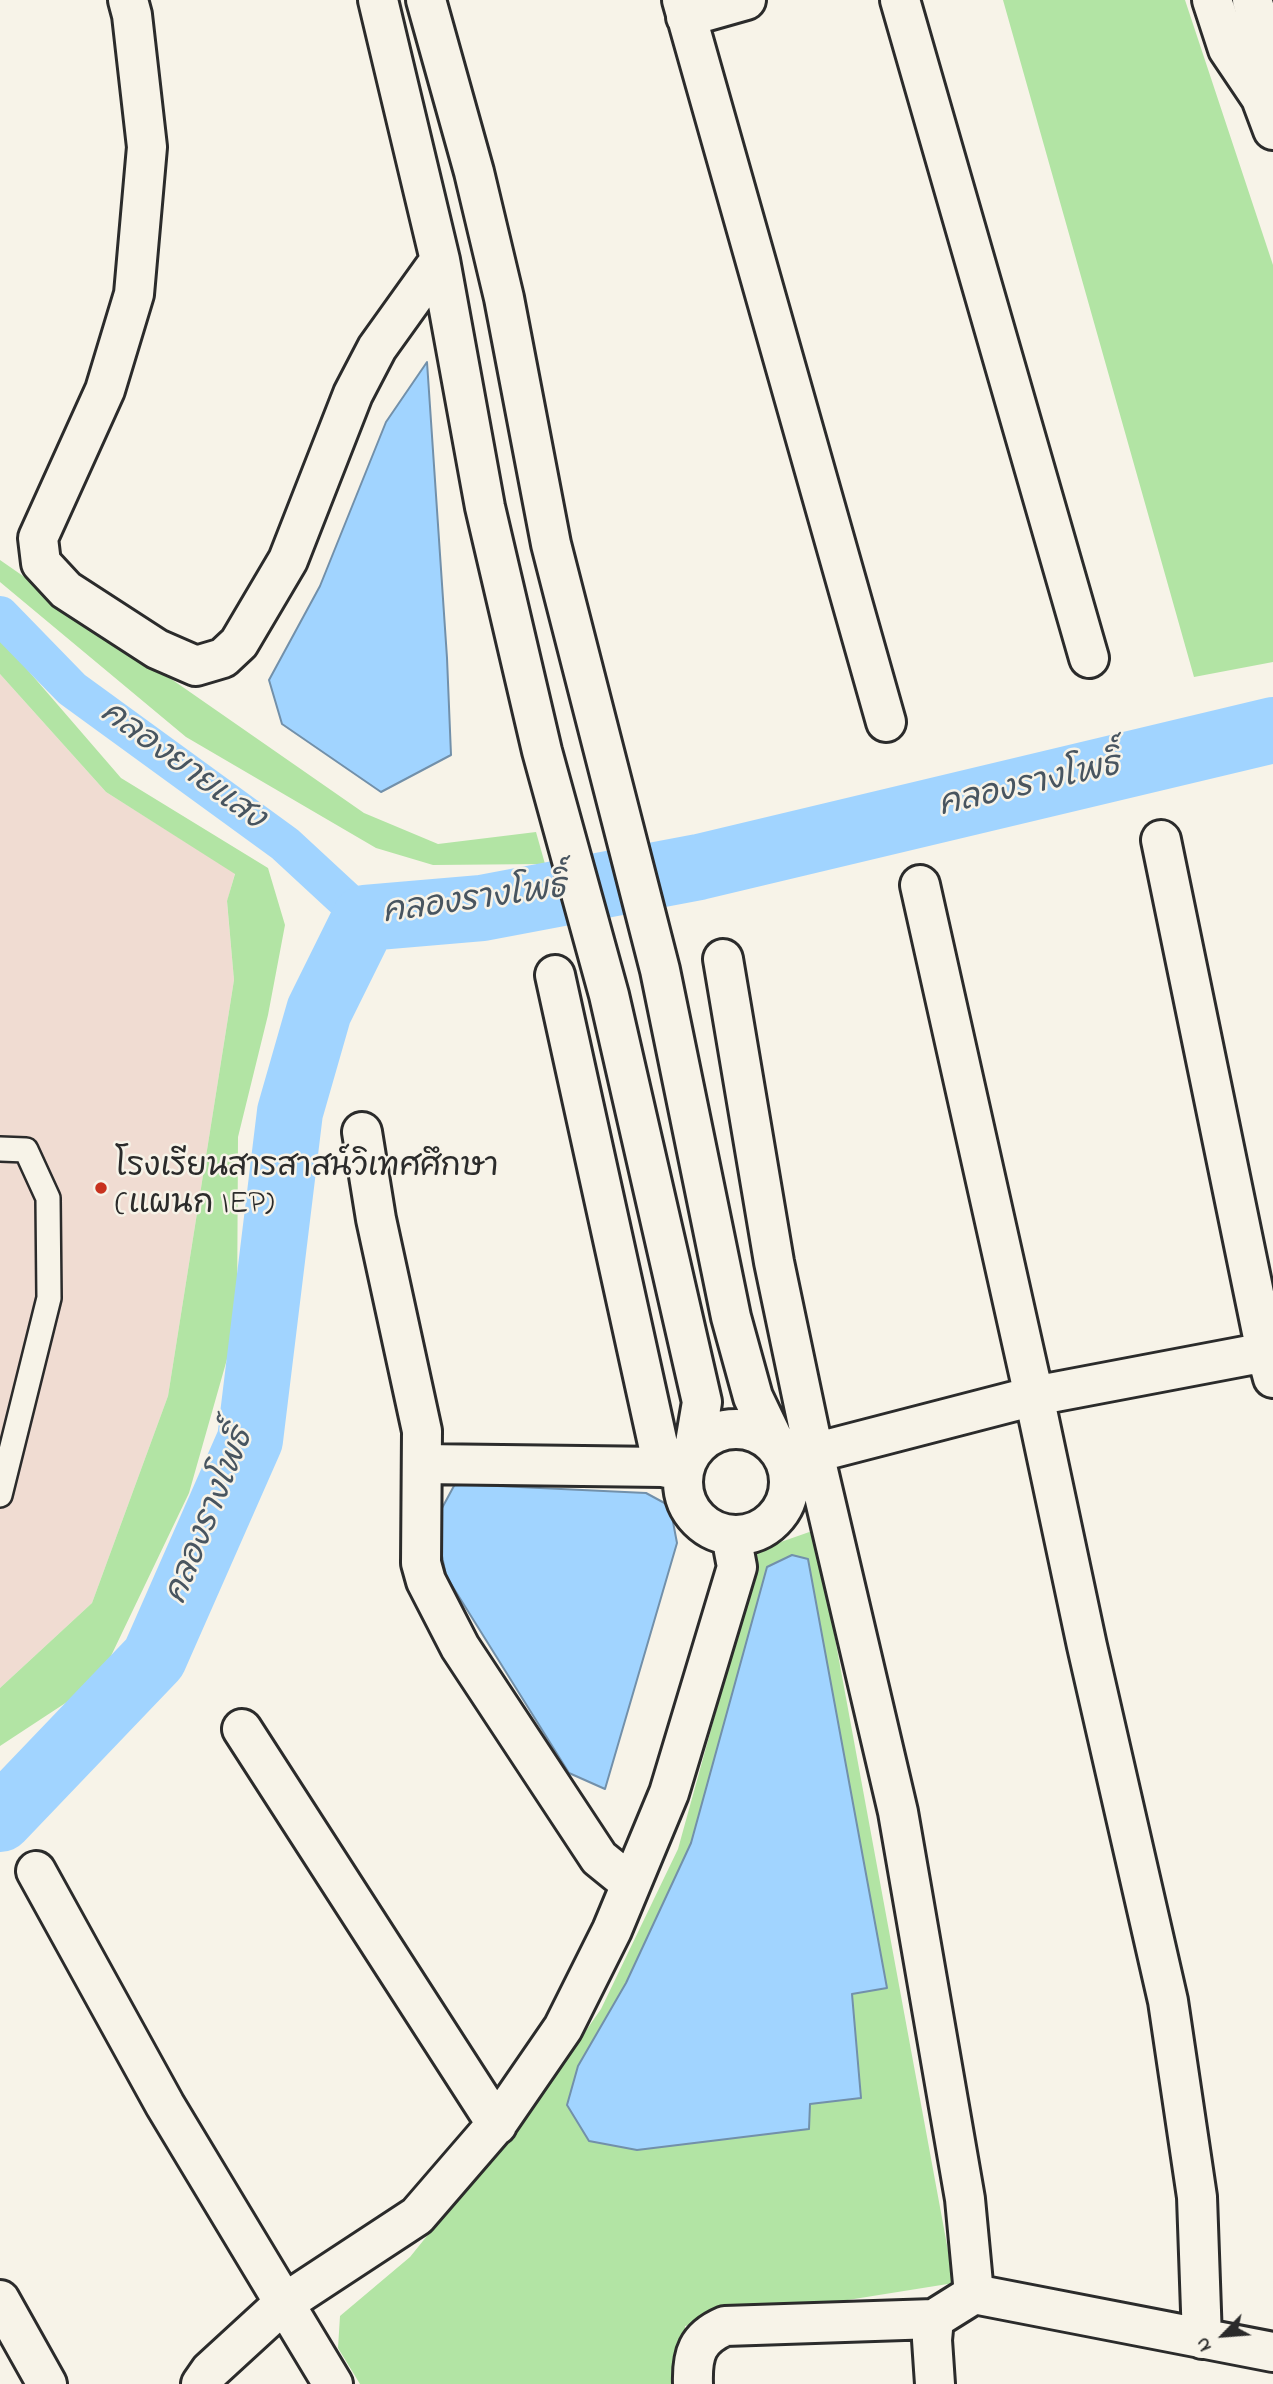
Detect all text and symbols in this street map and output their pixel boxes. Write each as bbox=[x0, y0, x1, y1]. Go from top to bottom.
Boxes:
water label: คลองยายแสง bbox=[91, 695, 271, 841]
water label: คลองรางโพธิ์ bbox=[935, 748, 1125, 828]
water label: คลองรางโพธิ์ bbox=[380, 870, 570, 936]
place label: โรงเรียนสารสาสน์วิเทศศึกษา (แผนก IEP) bbox=[115, 1151, 498, 1226]
marker: โรงเรียนสารสาสน์วิเทศศึกษา (แผนก IEP) bbox=[93, 1180, 109, 1196]
water label: คลองรางโพธิ์ bbox=[159, 1424, 265, 1610]
north arrow bbox=[1189, 2300, 1259, 2370]
text: N bbox=[1190, 2333, 1219, 2356]

